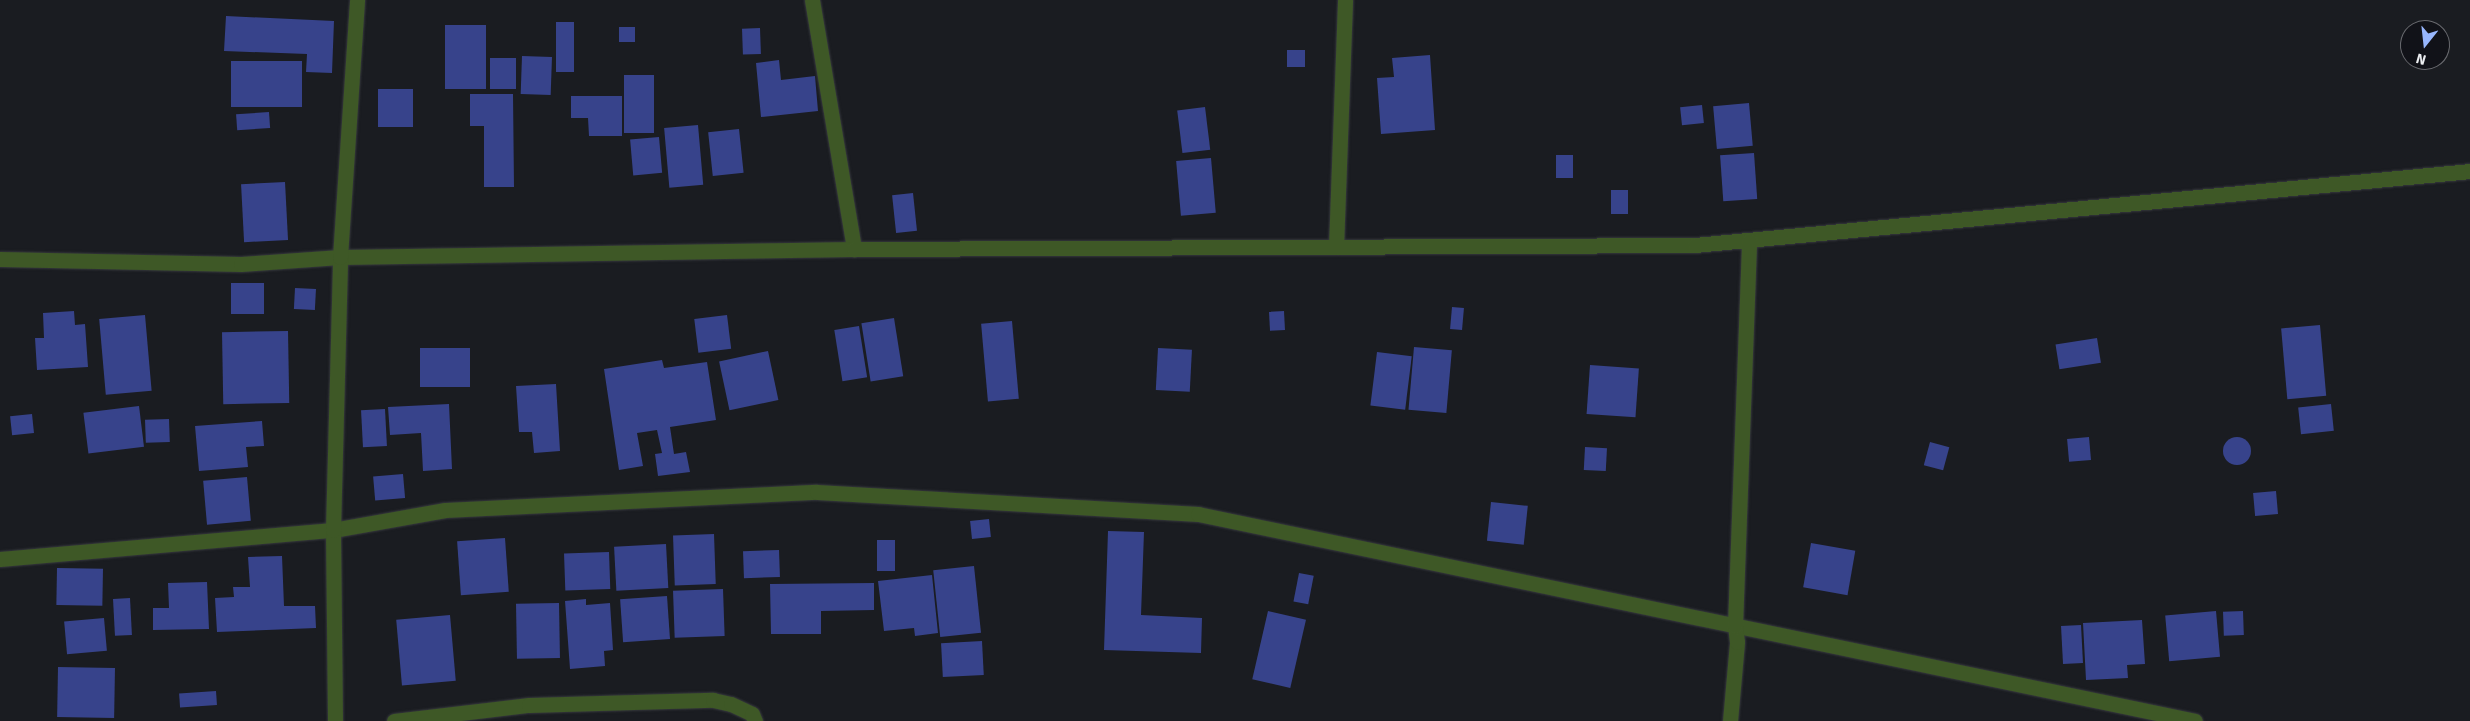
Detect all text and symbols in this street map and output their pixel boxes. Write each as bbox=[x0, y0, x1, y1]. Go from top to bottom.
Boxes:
north arrow bbox=[2400, 20, 2450, 70]
text: N bbox=[2414, 49, 2428, 68]

